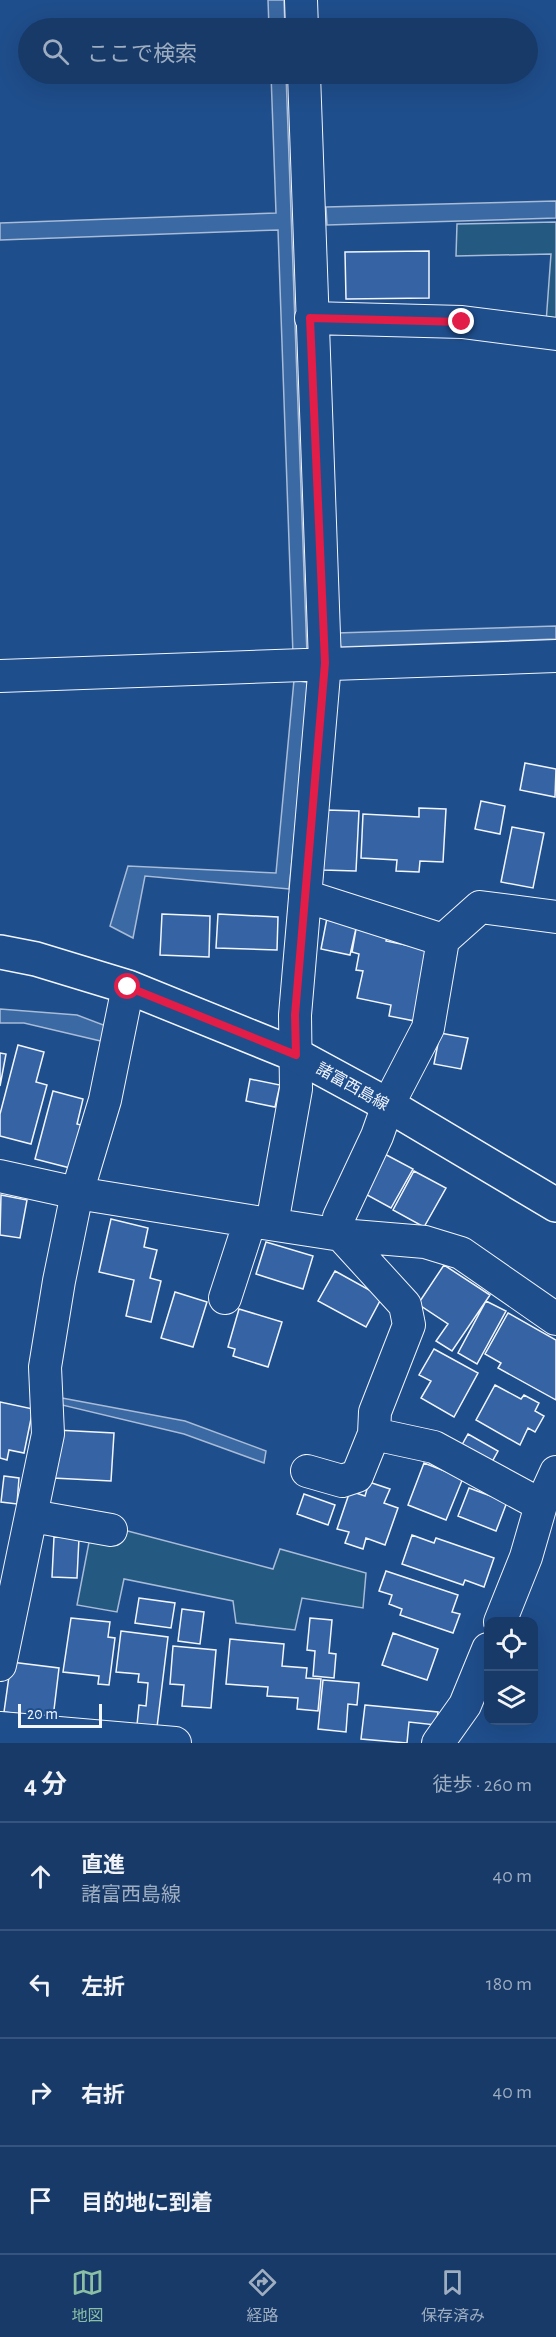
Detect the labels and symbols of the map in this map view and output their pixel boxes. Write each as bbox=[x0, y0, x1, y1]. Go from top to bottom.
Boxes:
route end bbox=[448, 308, 474, 334]
route start bbox=[114, 973, 140, 999]
street label: 諸富西島線 bbox=[314, 1060, 392, 1113]
scale bar bbox=[18, 1701, 102, 1728]

